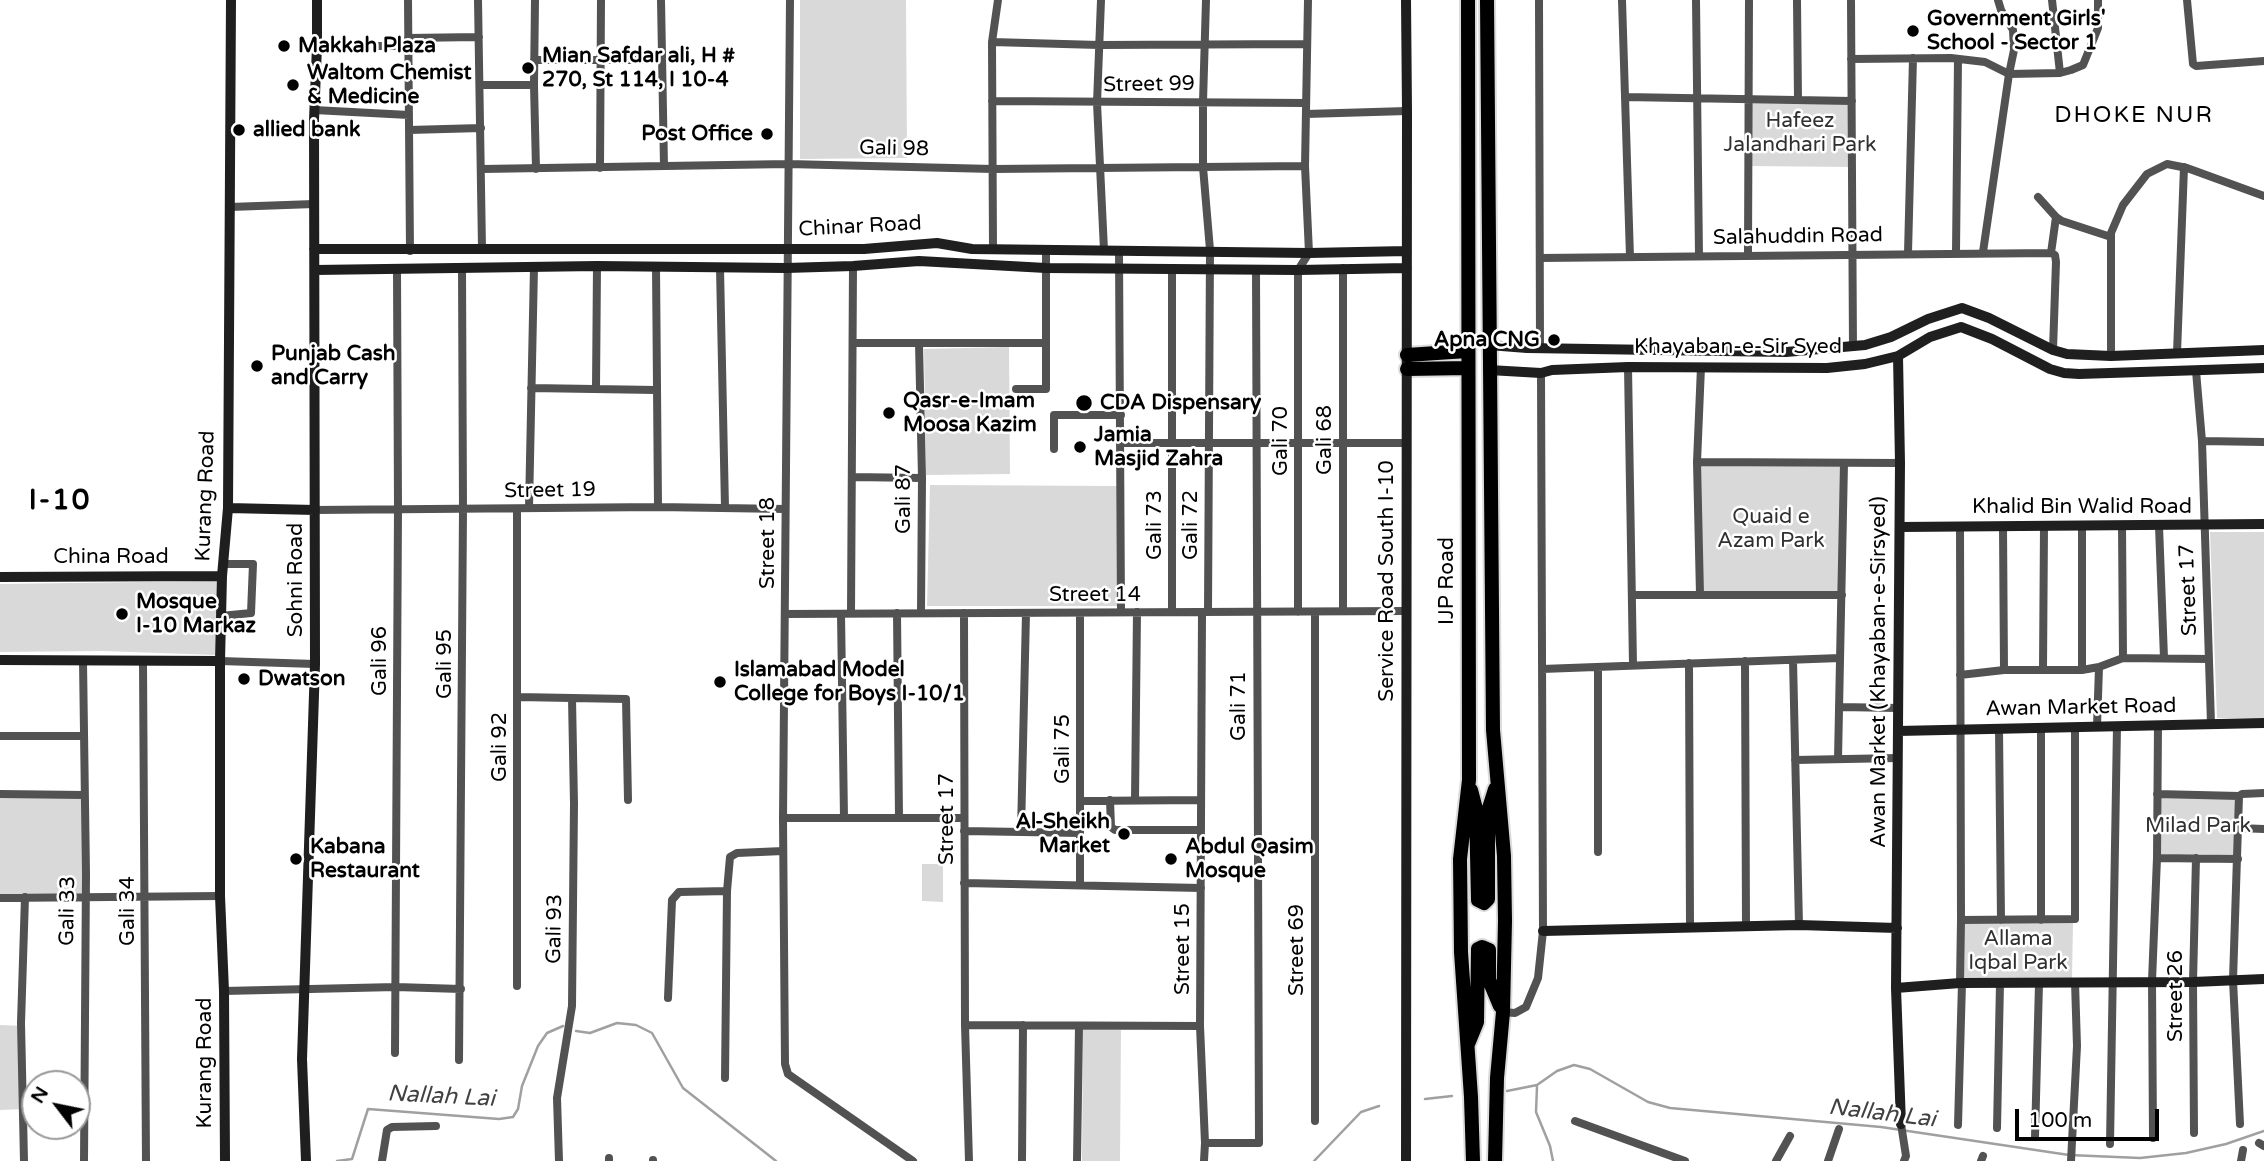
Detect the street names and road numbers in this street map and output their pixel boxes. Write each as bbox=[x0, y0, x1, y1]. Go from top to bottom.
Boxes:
street label: Street 99 bbox=[1103, 72, 1195, 98]
street label: Gali 98 bbox=[859, 136, 929, 162]
street label: Chinar Road bbox=[798, 211, 922, 243]
street label: Salahuddin Road bbox=[1713, 223, 1883, 251]
street label: Khayaban-e-Sir Syed bbox=[1634, 334, 1842, 360]
street label: Gali 68 bbox=[1312, 405, 1338, 475]
street label: Gali 70 bbox=[1268, 406, 1294, 476]
street label: Kurang Road bbox=[191, 430, 221, 562]
street label: Service Road South I-10 bbox=[1374, 460, 1400, 702]
street label: Gali 87 bbox=[891, 464, 917, 534]
street label: Street 19 bbox=[504, 478, 596, 504]
street label: Gali 73 bbox=[1142, 490, 1168, 560]
street label: Gali 72 bbox=[1178, 490, 1204, 560]
street label: Khalid Bin Walid Road bbox=[1972, 494, 2192, 520]
street label: Awan Market (Khayaban-e-Sirsyed) bbox=[1866, 496, 1892, 848]
street label: Street 18 bbox=[755, 497, 781, 589]
street label: Sohni Road bbox=[283, 523, 309, 637]
street label: IJP Road bbox=[1434, 537, 1460, 625]
street label: China Road bbox=[53, 544, 169, 570]
street label: Street 17 bbox=[2175, 544, 2203, 636]
street label: Street 14 bbox=[1049, 582, 1141, 608]
street label: Gali 96 bbox=[367, 626, 393, 696]
street label: Gali 95 bbox=[432, 629, 458, 699]
street label: Gali 71 bbox=[1226, 671, 1252, 741]
street label: Awan Market Road bbox=[1985, 694, 2177, 722]
street label: Gali 92 bbox=[487, 712, 513, 782]
street label: Gali 75 bbox=[1050, 714, 1076, 784]
street label: Street 17 bbox=[934, 773, 960, 865]
street label: Gali 33 bbox=[55, 876, 81, 946]
street label: Gali 34 bbox=[115, 876, 141, 946]
street label: Gali 93 bbox=[542, 894, 568, 964]
street label: Street 15 bbox=[1170, 903, 1196, 995]
street label: Street 69 bbox=[1284, 904, 1310, 996]
street label: Street 26 bbox=[2163, 950, 2189, 1042]
street label: Kurang Road bbox=[192, 998, 218, 1128]

